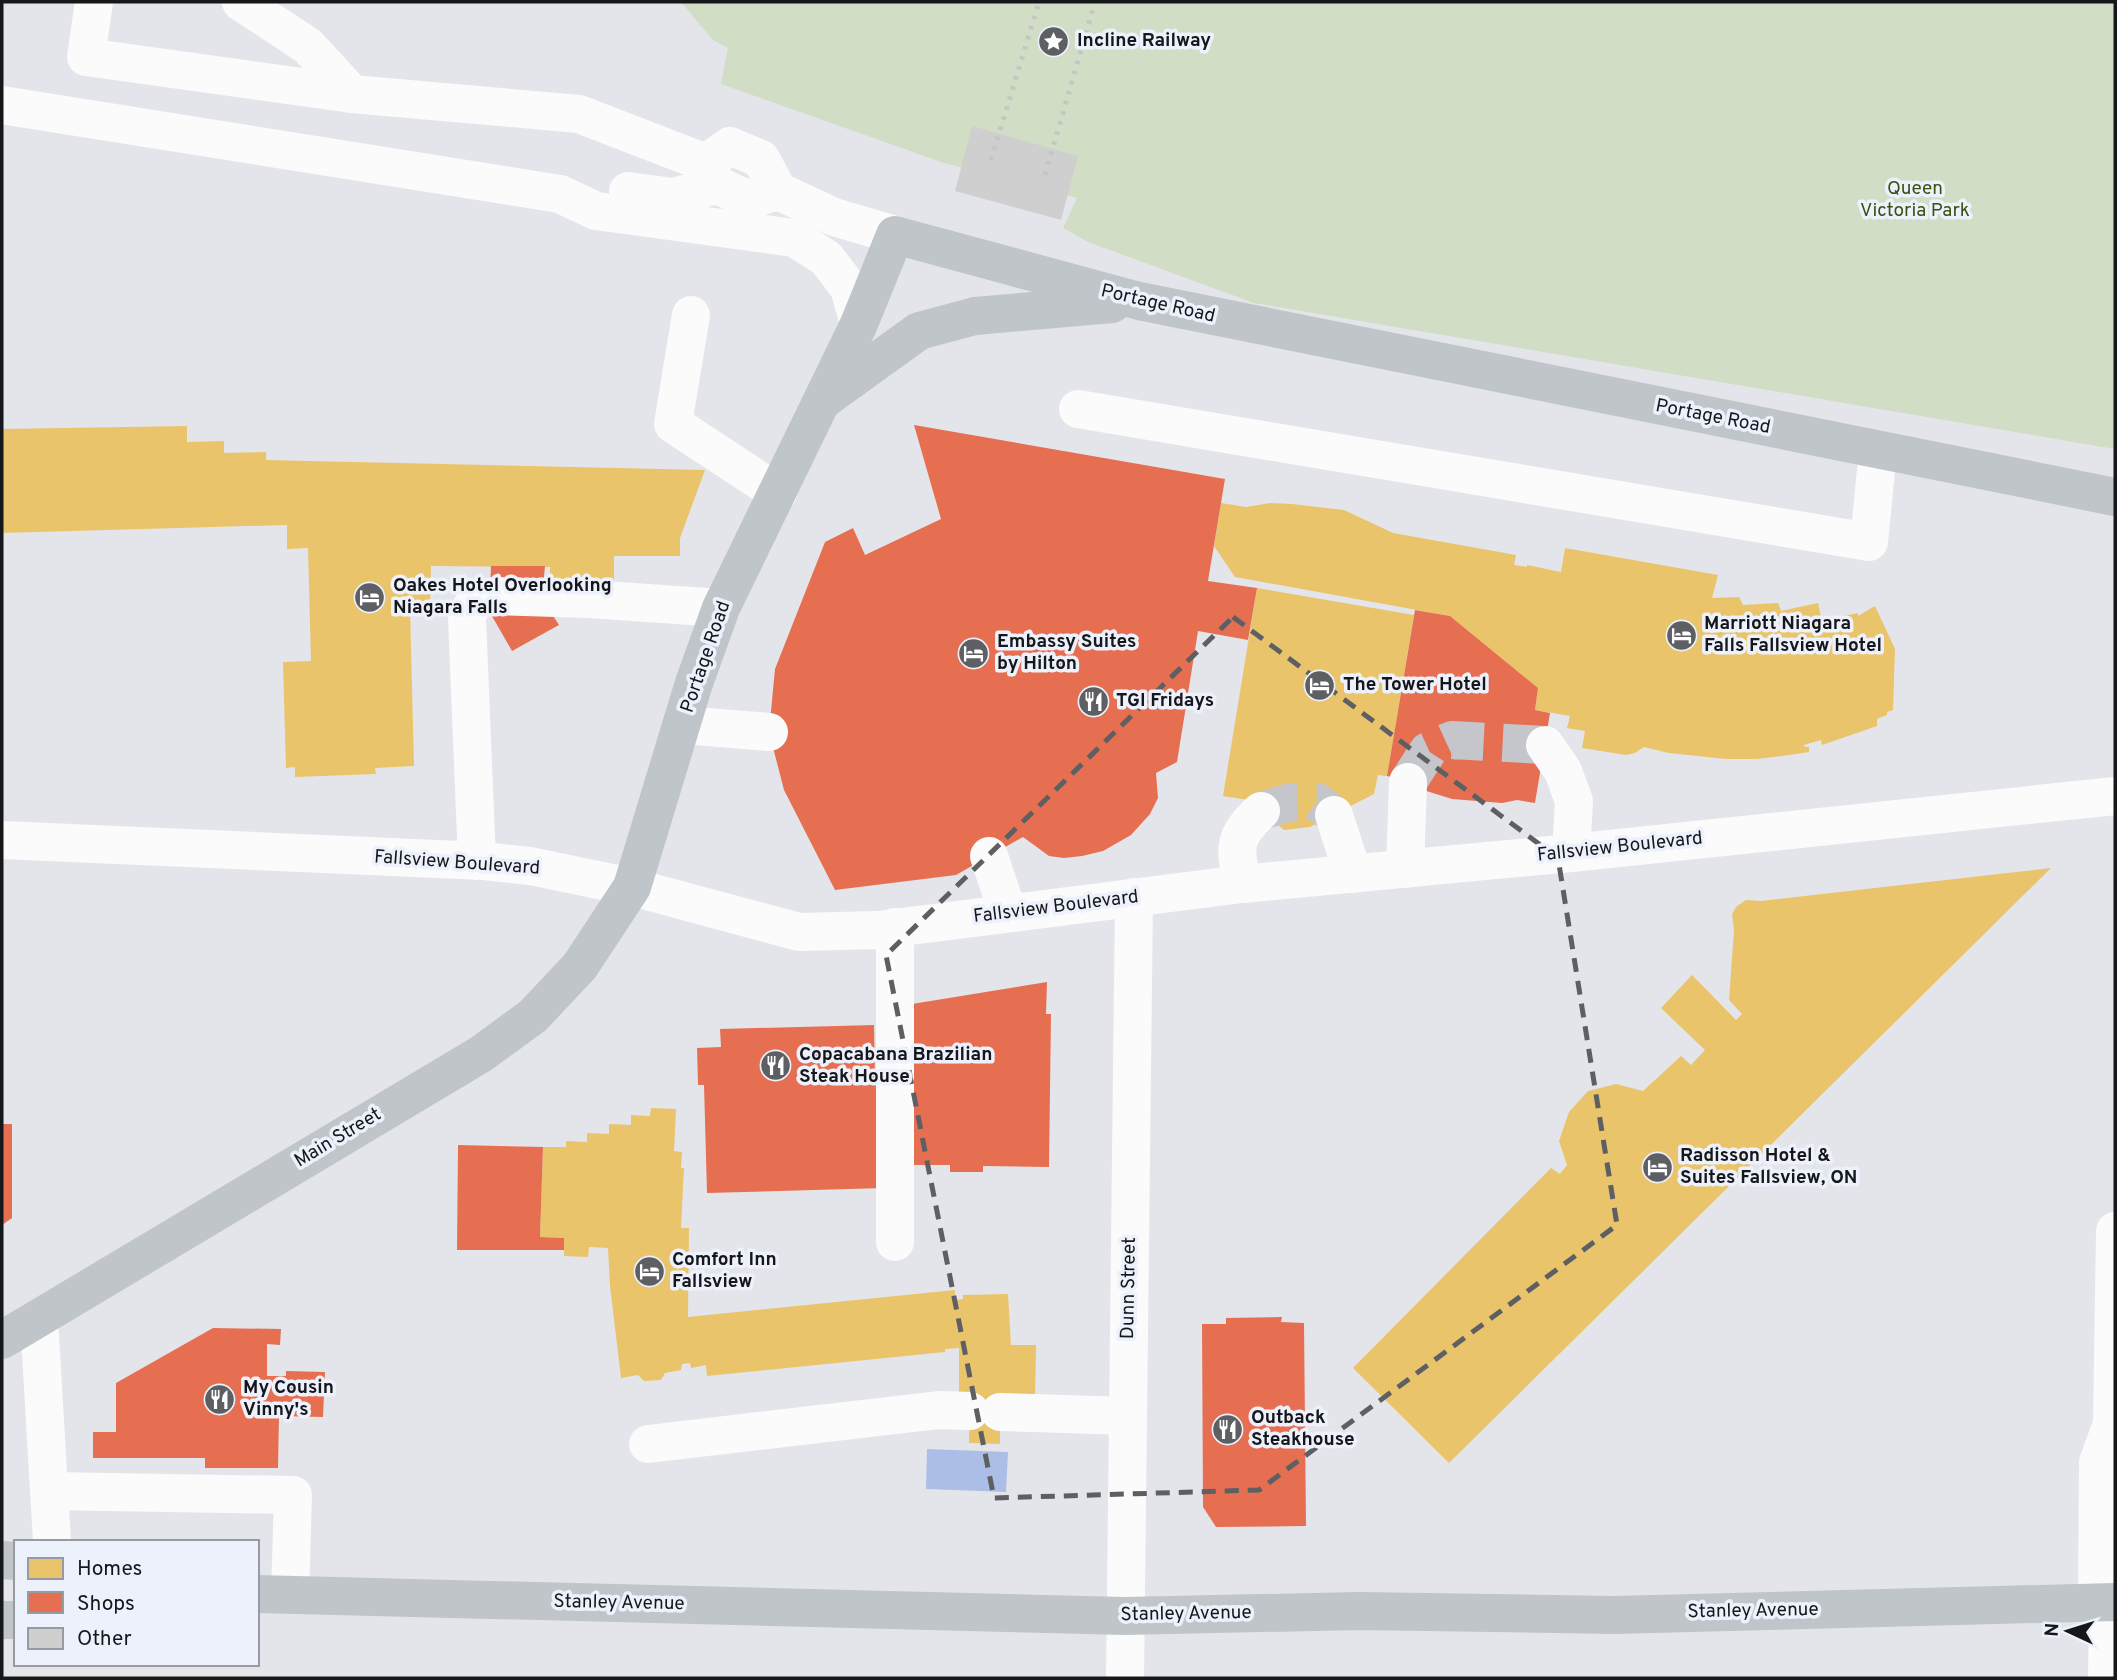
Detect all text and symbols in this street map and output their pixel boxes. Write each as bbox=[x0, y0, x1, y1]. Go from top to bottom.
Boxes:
place icon: Incline Railway bbox=[1037, 24, 1071, 58]
place label: Incline Railway bbox=[1077, 29, 1211, 53]
park label: Queen Victoria Park bbox=[1860, 177, 1970, 223]
street label: Portage Road bbox=[1098, 279, 1218, 329]
street label: Portage Road bbox=[1653, 394, 1773, 440]
place label: Oakes Hotel Overlooking Niagara Falls bbox=[393, 574, 612, 620]
hotel icon: Oakes Hotel Overlooking Niagara Falls bbox=[353, 580, 387, 614]
street label: Portage Road bbox=[676, 598, 736, 716]
place label: Marriott Niagara Falls Fallsview Hotel bbox=[1704, 612, 1882, 658]
hotel icon: Marriott Niagara Falls Fallsview Hotel bbox=[1664, 618, 1698, 652]
place label: Embassy Suites by Hilton bbox=[997, 630, 1136, 676]
hotel icon: Embassy Suites by Hilton bbox=[957, 636, 991, 670]
hotel icon: The Tower Hotel bbox=[1303, 668, 1337, 702]
place label: The Tower Hotel bbox=[1343, 673, 1487, 697]
restaurant icon: TGI Fridays bbox=[1076, 684, 1110, 718]
place label: TGI Fridays bbox=[1116, 689, 1214, 713]
street label: Fallsview Boulevard bbox=[1536, 826, 1704, 868]
street label: Fallsview Boulevard bbox=[373, 845, 541, 881]
street label: Fallsview Boulevard bbox=[972, 885, 1140, 929]
place label: Copacabana Brazilian Steak House bbox=[799, 1043, 992, 1089]
restaurant icon: Copacabana Brazilian Steak House bbox=[759, 1049, 793, 1083]
street label: Main Street bbox=[290, 1103, 386, 1173]
place label: Radisson Hotel & Suites Fallsview, ON bbox=[1680, 1144, 1858, 1190]
hotel icon: Radisson Hotel & Suites Fallsview, ON bbox=[1640, 1150, 1674, 1184]
street label: Dunn Street bbox=[1116, 1237, 1142, 1339]
place label: Comfort Inn Fallsview bbox=[672, 1248, 777, 1294]
hotel icon: Comfort Inn Fallsview bbox=[632, 1254, 666, 1288]
place label: My Cousin Vinny's bbox=[243, 1376, 334, 1422]
restaurant icon: My Cousin Vinny's bbox=[203, 1382, 237, 1416]
place label: Outback Steakhouse bbox=[1251, 1406, 1355, 1452]
restaurant icon: Outback Steakhouse bbox=[1211, 1412, 1245, 1446]
legend bbox=[14, 1540, 259, 1666]
text: Homes bbox=[77, 1556, 142, 1583]
street label: Stanley Avenue bbox=[553, 1590, 685, 1616]
text: Shops bbox=[77, 1591, 135, 1618]
north arrow bbox=[2033, 1596, 2103, 1666]
street label: Stanley Avenue bbox=[1687, 1598, 1819, 1624]
street label: Stanley Avenue bbox=[1120, 1601, 1252, 1627]
text: N bbox=[2041, 1622, 2065, 1638]
text: Other bbox=[77, 1626, 132, 1653]

